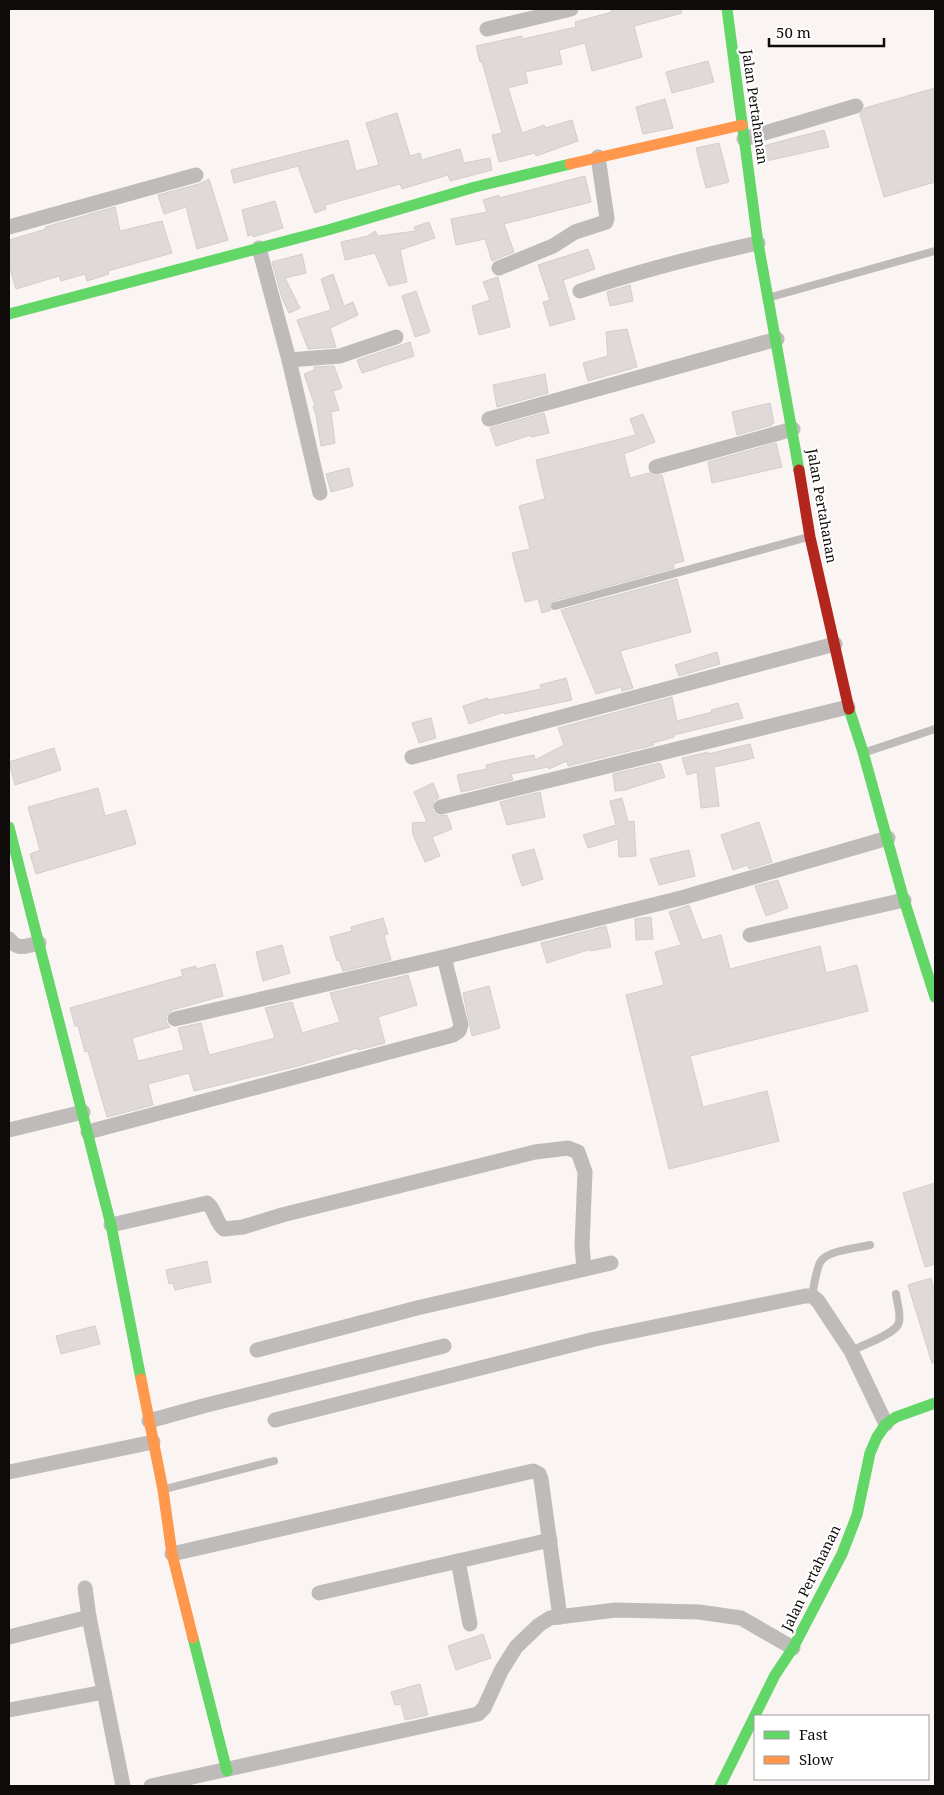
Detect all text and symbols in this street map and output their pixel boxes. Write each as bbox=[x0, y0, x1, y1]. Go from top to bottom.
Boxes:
scale bar bbox=[769, 15, 884, 47]
text: 50 m bbox=[776, 22, 811, 42]
street label: Jalan Pertahanan bbox=[738, 47, 773, 166]
street label: Jalan Pertahanan bbox=[803, 446, 842, 565]
street label: Jalan Pertahanan bbox=[776, 1522, 844, 1635]
legend bbox=[754, 1715, 929, 1780]
text: Fast bbox=[799, 1724, 828, 1744]
text: Slow bbox=[799, 1749, 833, 1769]

